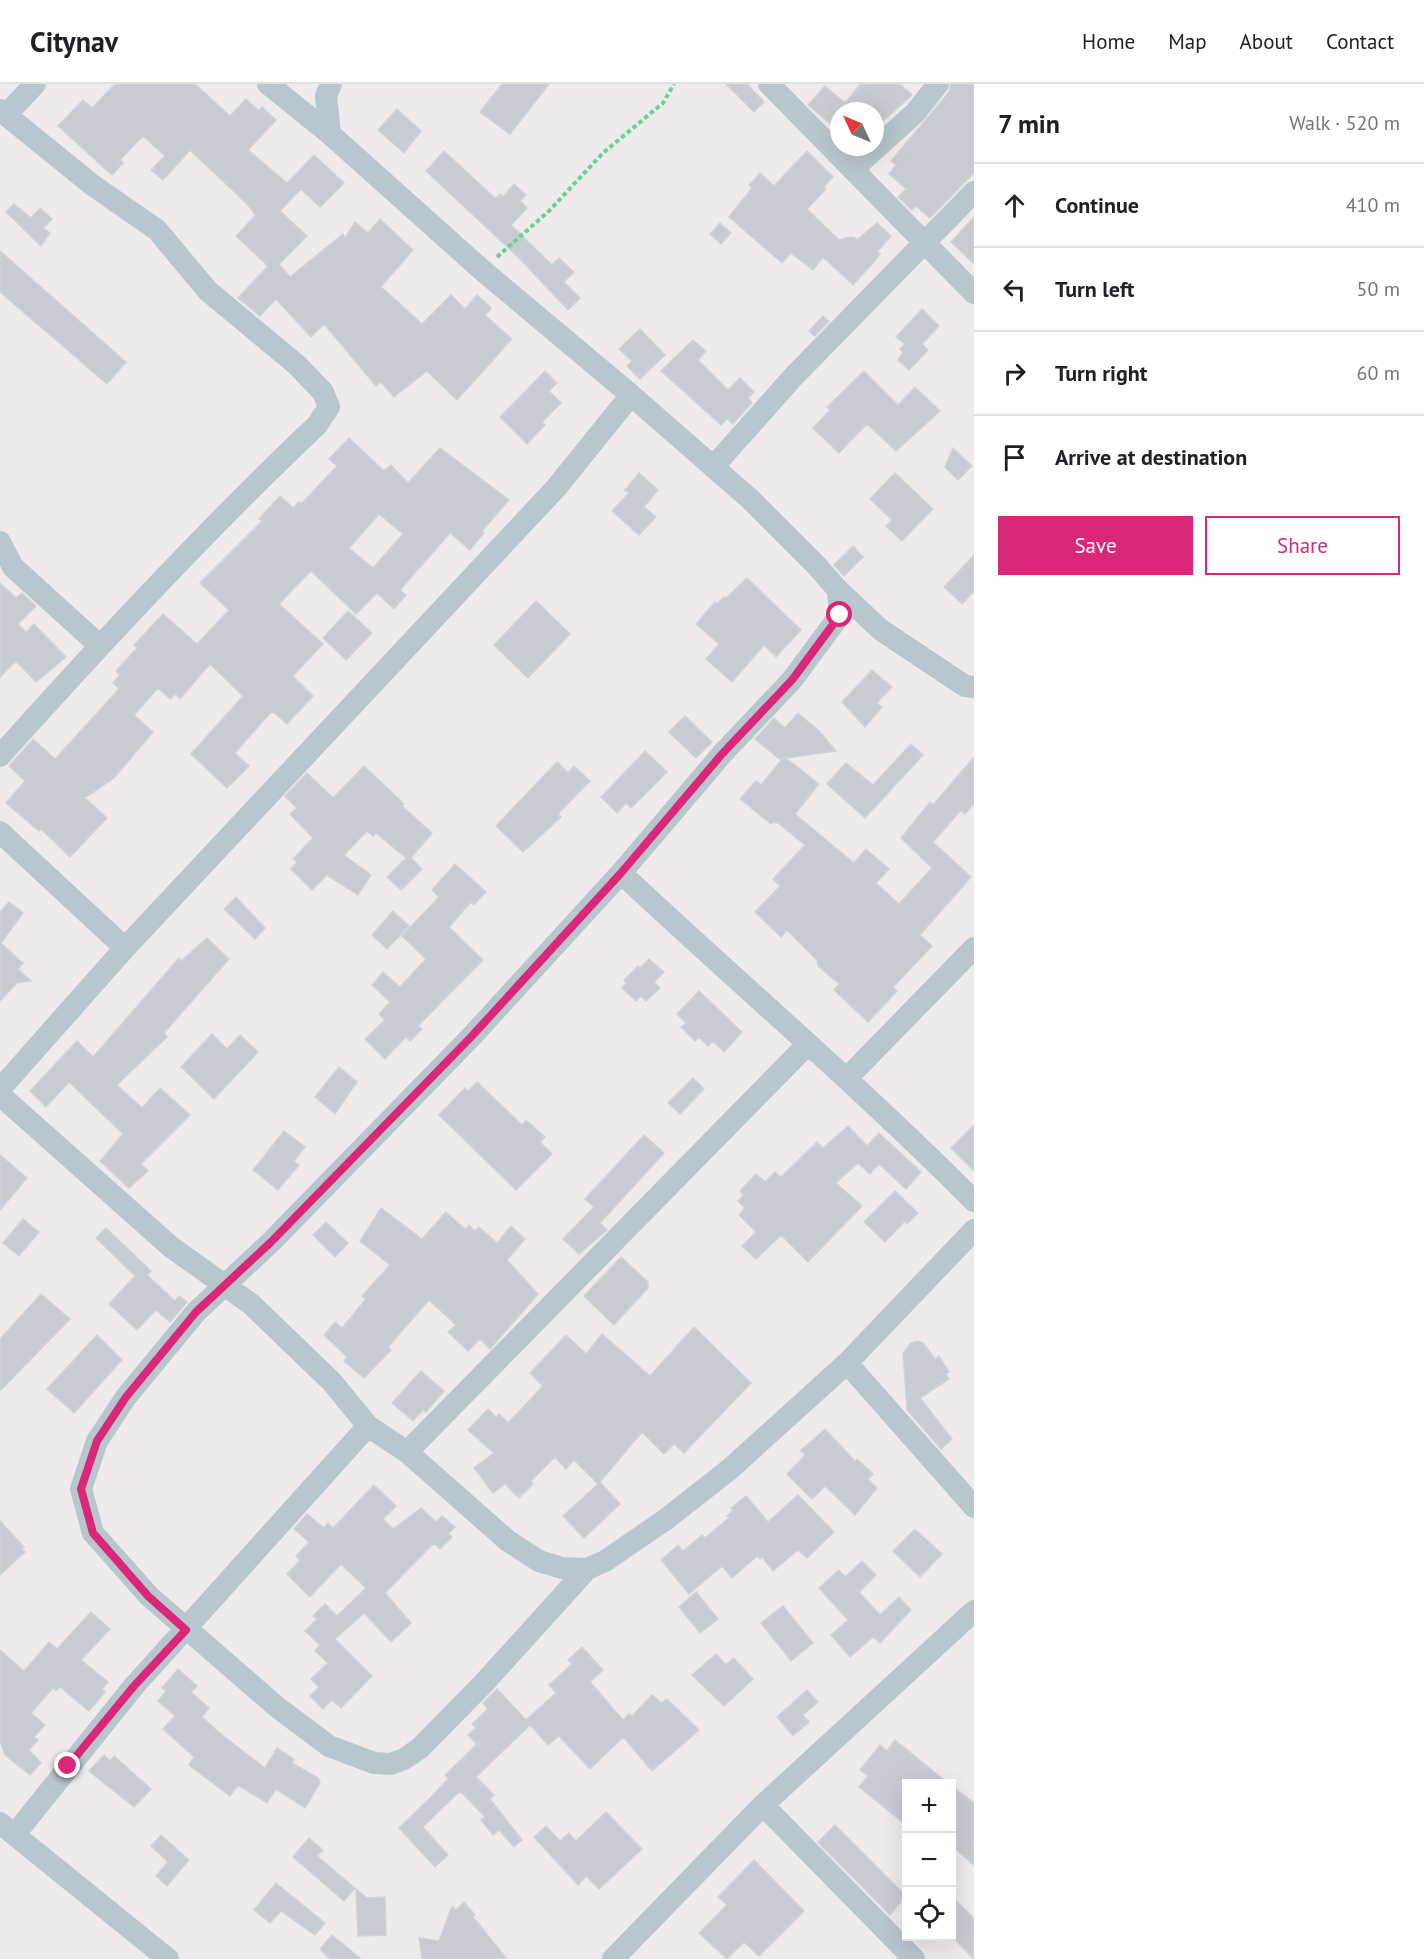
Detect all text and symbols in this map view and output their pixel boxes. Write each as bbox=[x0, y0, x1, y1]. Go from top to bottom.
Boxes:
text: Citynav bbox=[30, 23, 118, 60]
text: Home bbox=[1082, 28, 1135, 55]
text: Map bbox=[1168, 28, 1207, 55]
text: About bbox=[1240, 28, 1293, 55]
text: Contact bbox=[1326, 28, 1394, 55]
north arrow bbox=[830, 102, 884, 156]
text: 7 min bbox=[998, 107, 1060, 140]
text: Walk · 520 m bbox=[1289, 110, 1400, 136]
icon: ahead bbox=[998, 189, 1031, 222]
text: Continue bbox=[1055, 191, 1139, 219]
text: 410 m bbox=[1346, 192, 1400, 218]
icon: left bbox=[998, 273, 1031, 306]
text: Turn left bbox=[1055, 275, 1135, 303]
text: 50 m bbox=[1357, 276, 1400, 302]
icon: right bbox=[998, 357, 1031, 390]
text: Turn right bbox=[1055, 359, 1147, 387]
text: 60 m bbox=[1357, 360, 1400, 386]
icon: arrive bbox=[998, 441, 1031, 474]
text: Arrive at destination bbox=[1055, 443, 1247, 471]
button: Save bbox=[998, 516, 1193, 575]
button: Share bbox=[1205, 516, 1400, 575]
route start bbox=[826, 601, 852, 627]
route end bbox=[54, 1752, 80, 1778]
map controls bbox=[902, 1779, 956, 1941]
button: + bbox=[902, 1779, 956, 1833]
button: − bbox=[902, 1833, 956, 1887]
button: locate bbox=[902, 1887, 956, 1941]

